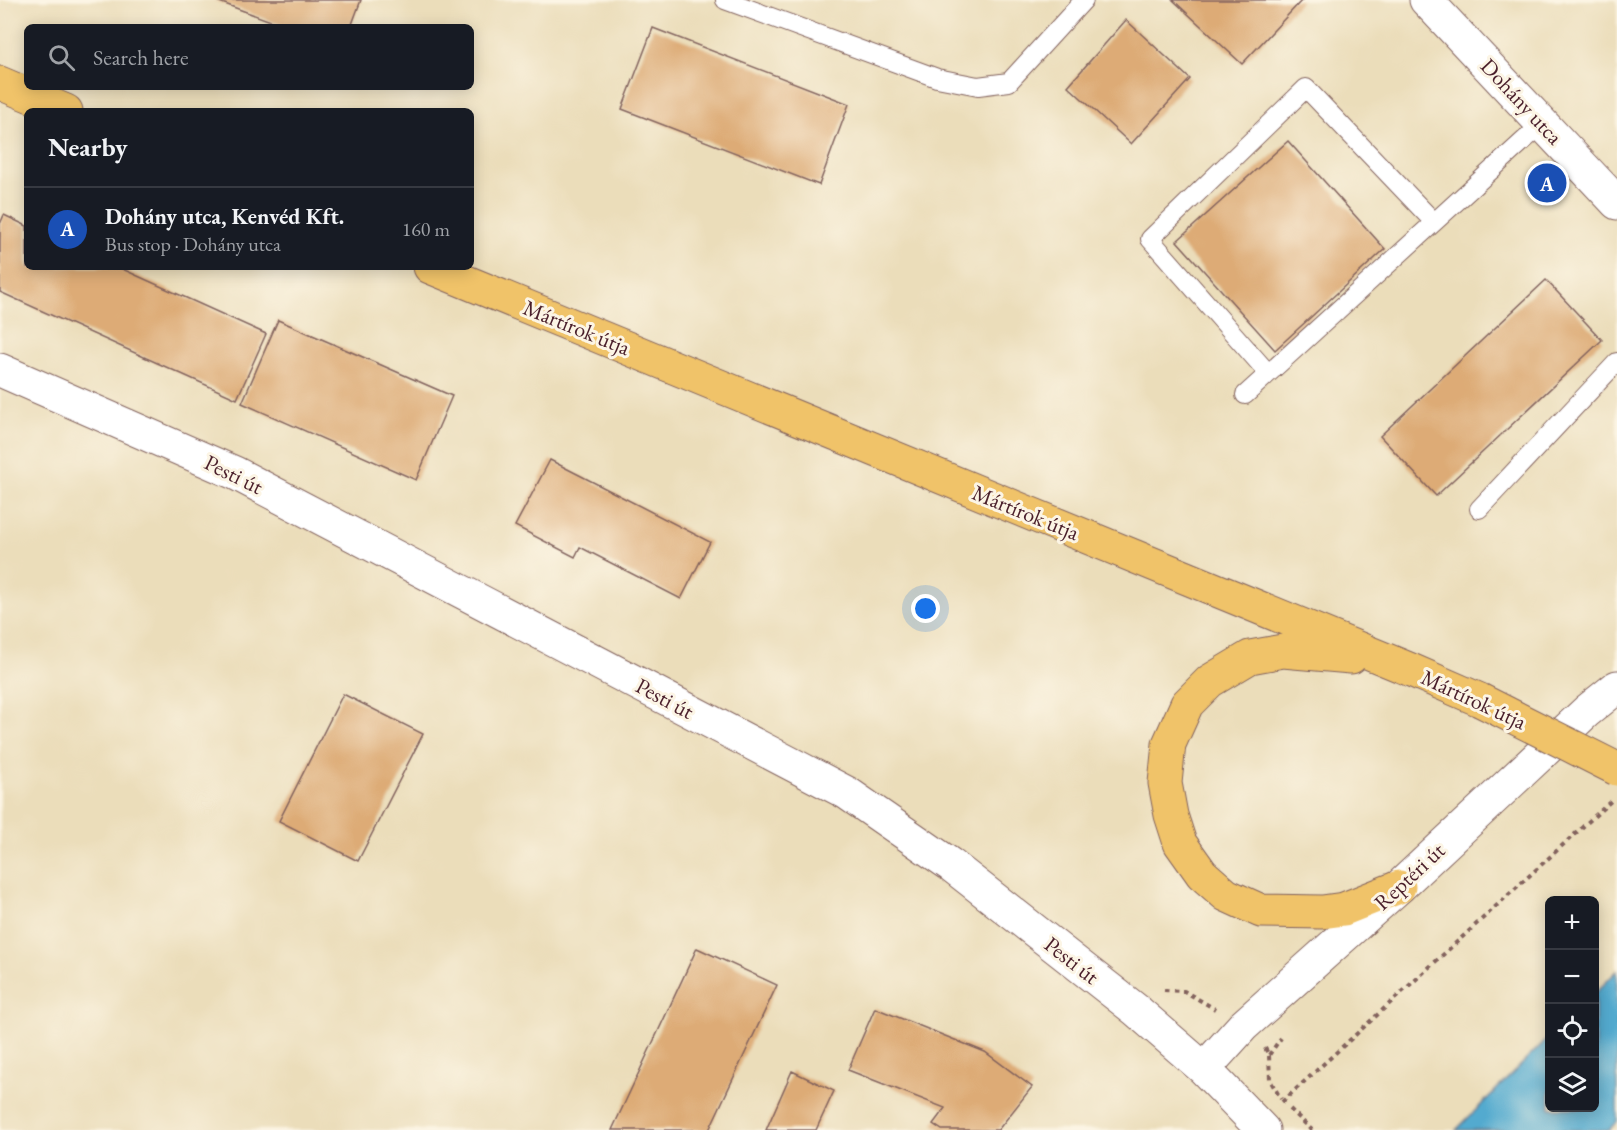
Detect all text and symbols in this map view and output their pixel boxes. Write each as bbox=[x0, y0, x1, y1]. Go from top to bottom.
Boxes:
search box bbox=[24, 24, 474, 90]
icon: search bbox=[45, 41, 78, 74]
text: Search here bbox=[93, 43, 188, 72]
street label: Dohány utca bbox=[1474, 52, 1569, 151]
text: Nearby bbox=[48, 130, 128, 164]
pin: A bbox=[1528, 160, 1566, 206]
text: Dohány utca, Kenvéd Kft. bbox=[105, 202, 344, 231]
text: A bbox=[60, 216, 75, 242]
text: 160 m bbox=[402, 216, 450, 242]
text: Bus stop · Dohány utca bbox=[105, 231, 281, 257]
street label: Mártírok útja bbox=[519, 293, 635, 362]
street label: Pesti út bbox=[200, 448, 268, 501]
street label: Mártírok útja bbox=[968, 478, 1084, 547]
your location bbox=[911, 594, 940, 623]
street label: Mártírok útja bbox=[1417, 662, 1531, 736]
street label: Pesti út bbox=[631, 671, 699, 726]
street label: Reptéri út bbox=[1368, 836, 1451, 917]
map controls bbox=[1545, 896, 1599, 1112]
button: + bbox=[1545, 896, 1599, 950]
street label: Pesti út bbox=[1038, 930, 1105, 991]
button: − bbox=[1545, 950, 1599, 1004]
button: locate bbox=[1545, 1004, 1599, 1058]
button: layers bbox=[1545, 1058, 1599, 1112]

